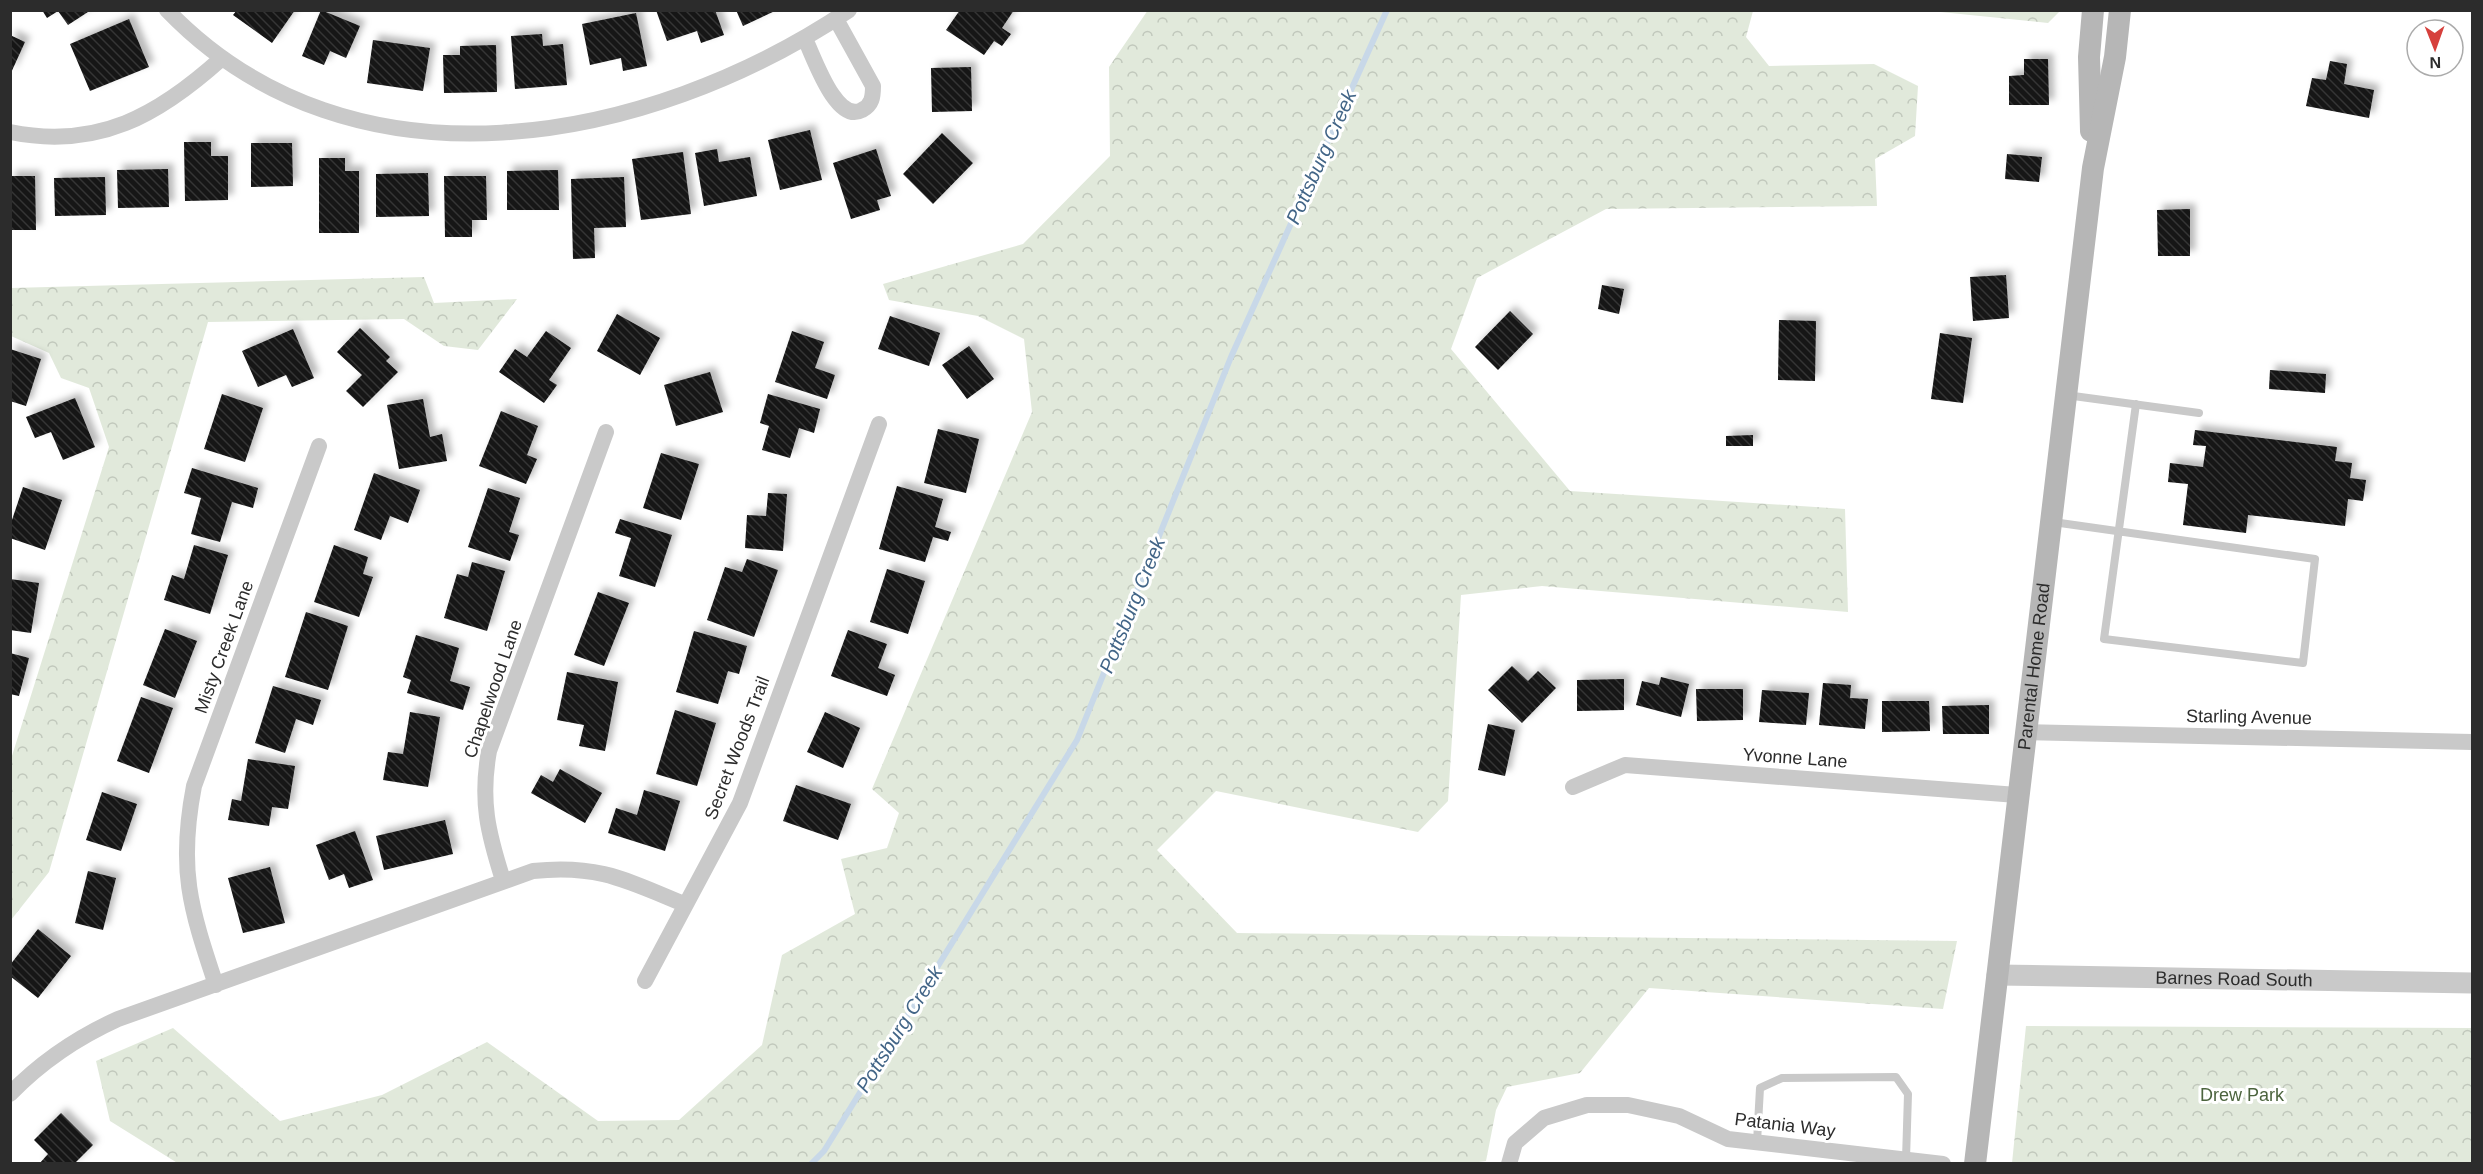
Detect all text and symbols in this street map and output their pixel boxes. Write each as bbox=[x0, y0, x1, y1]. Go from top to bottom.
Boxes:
north arrow bbox=[2405, 18, 2465, 78]
text: N bbox=[2429, 54, 2441, 71]
water label: Pottsburg Creek bbox=[1282, 86, 1361, 227]
water label: Pottsburg Creek bbox=[1095, 533, 1170, 676]
street label: Misty Creek Lane bbox=[191, 578, 257, 716]
street label: Parental Home Road bbox=[2014, 582, 2054, 751]
street label: Chapelwood Lane bbox=[460, 617, 526, 761]
street label: Secret Woods Trail bbox=[700, 674, 774, 822]
street label: Starling Avenue bbox=[2186, 706, 2312, 728]
street label: Yvonne Lane bbox=[1742, 744, 1848, 772]
water label: Pottsburg Creek bbox=[851, 961, 947, 1096]
street label: Barnes Road South bbox=[2155, 968, 2313, 990]
park label: Drew Park bbox=[2200, 1085, 2285, 1105]
street label: Patania Way bbox=[1733, 1109, 1837, 1141]

